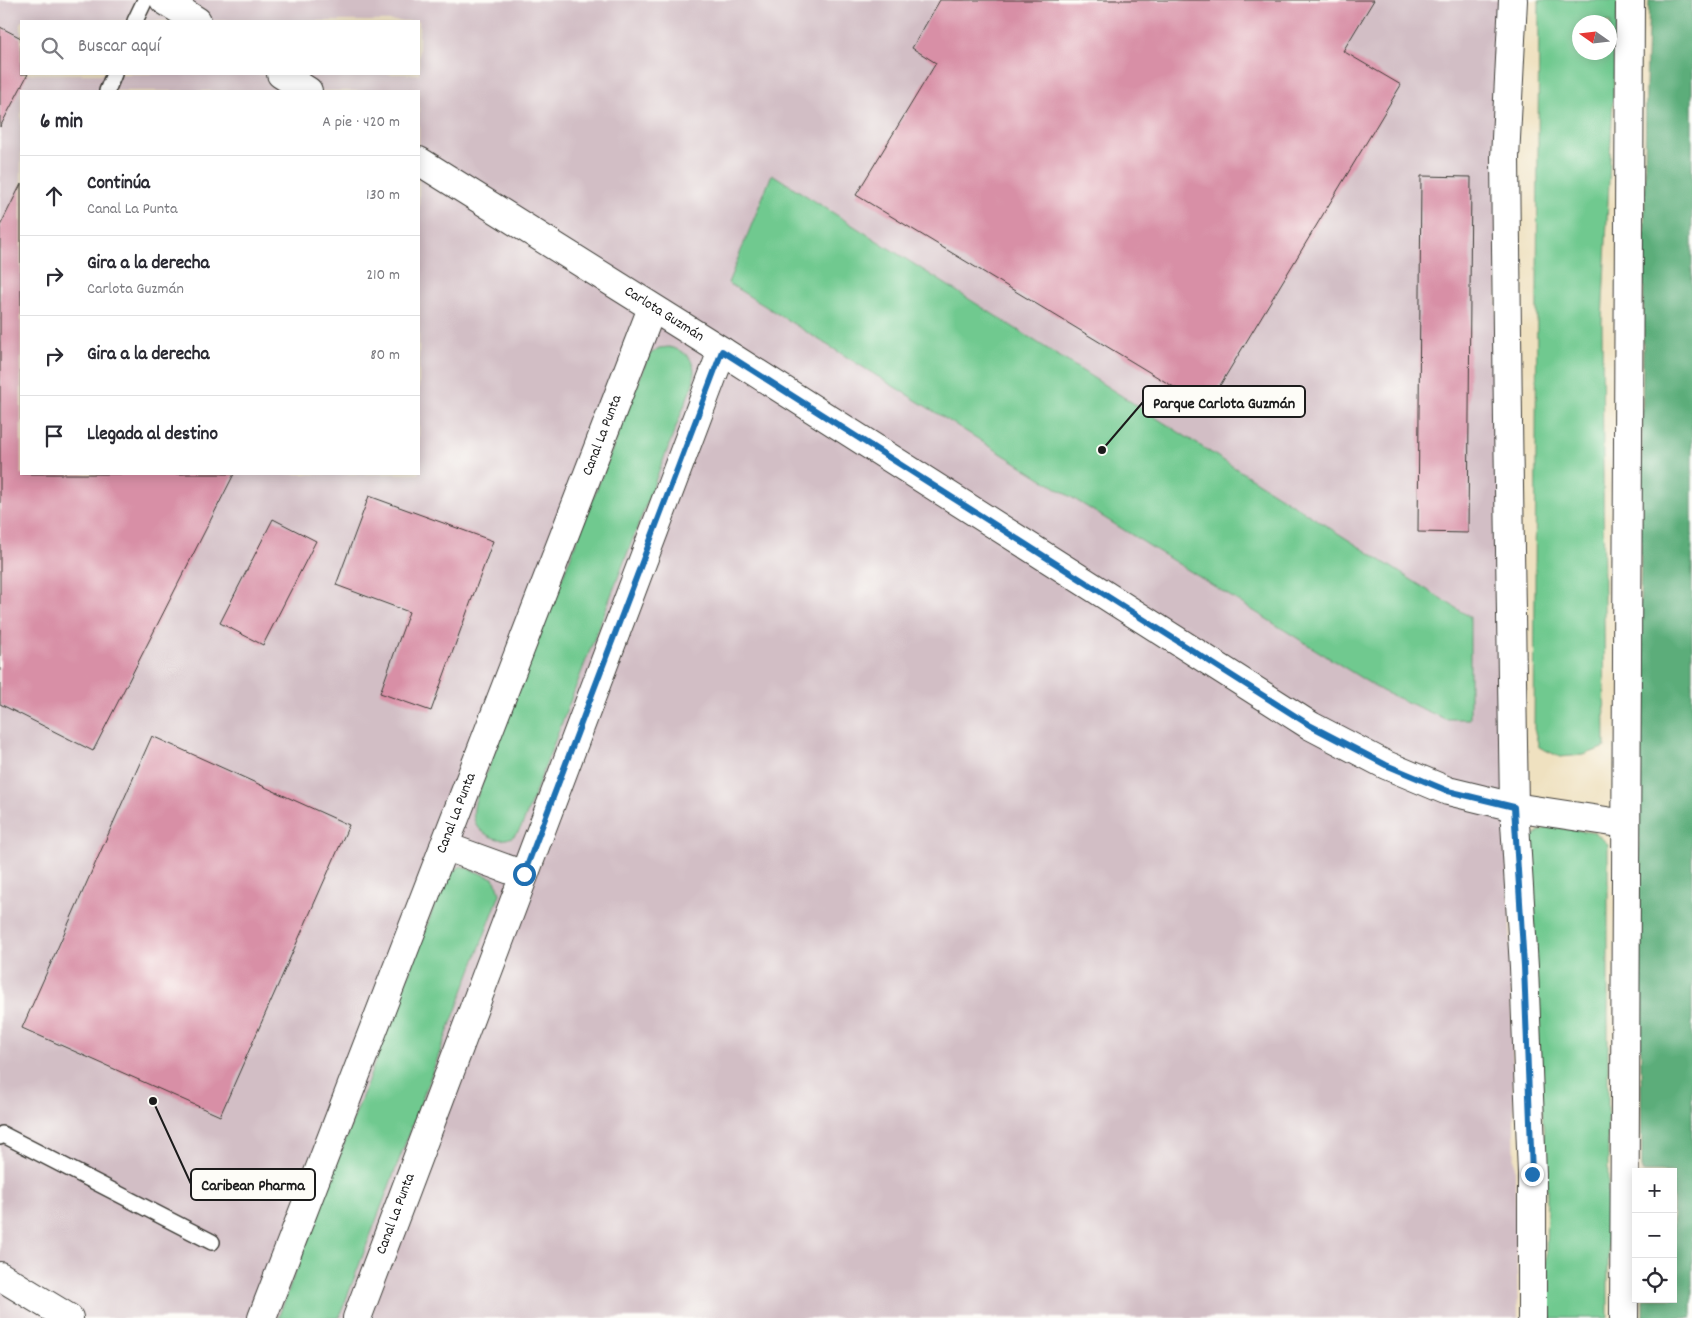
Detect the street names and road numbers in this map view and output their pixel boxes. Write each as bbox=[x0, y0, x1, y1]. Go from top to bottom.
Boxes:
street label: Carlota Guzmán bbox=[620, 281, 708, 348]
street label: Canal La Punta bbox=[577, 391, 629, 479]
street label: Canal La Punta bbox=[431, 769, 483, 857]
street label: Canal La Punta bbox=[371, 1170, 422, 1258]

